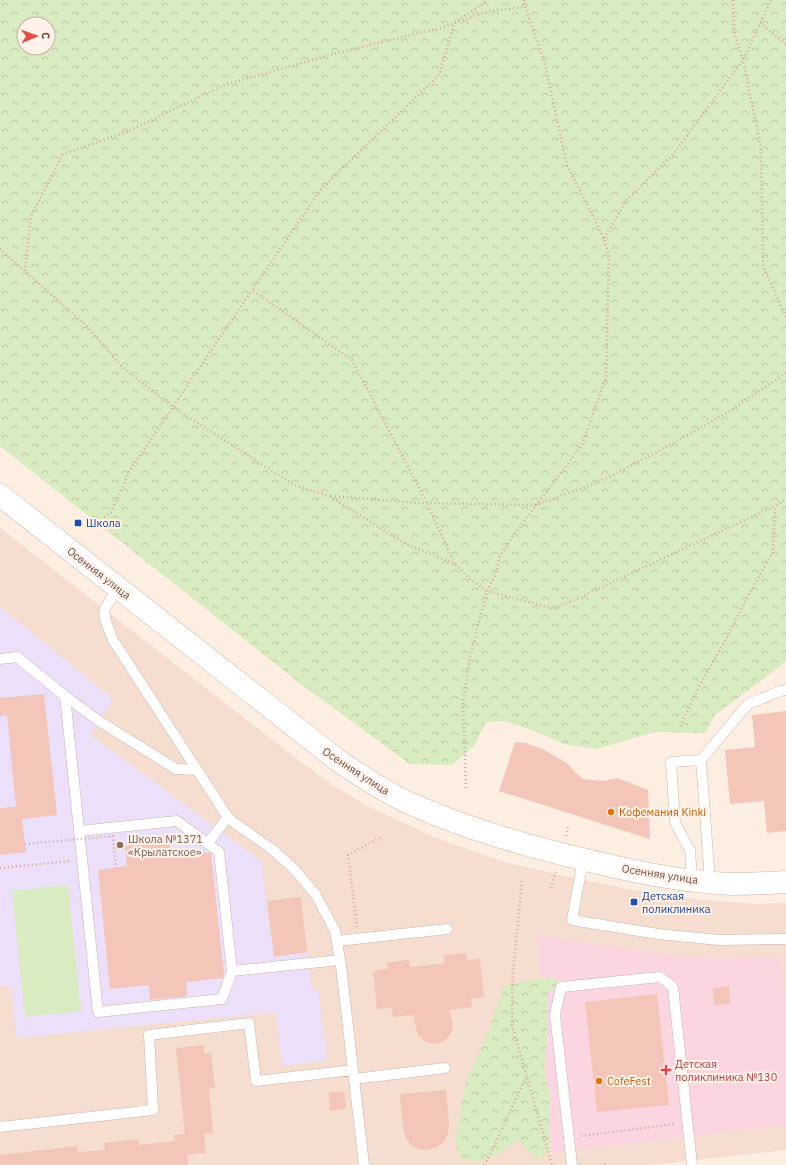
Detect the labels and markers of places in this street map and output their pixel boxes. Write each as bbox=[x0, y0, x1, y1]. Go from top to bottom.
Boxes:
place label: Школа bbox=[86, 516, 121, 530]
marker: Школа bbox=[73, 518, 83, 528]
place label: Кофемания Kinki bbox=[619, 805, 706, 819]
marker: Кофемания Kinki bbox=[606, 807, 616, 817]
place label: Школа №1371 «Крылатское» bbox=[128, 832, 203, 859]
marker: Школа №1371 «Крылатское» bbox=[115, 840, 125, 850]
place label: Детская поликлиника bbox=[642, 889, 711, 916]
marker: Детская поликлиника bbox=[629, 897, 639, 907]
place label: Детская поликлиника №130 bbox=[675, 1057, 777, 1084]
marker: Детская поликлиника №130 bbox=[660, 1064, 672, 1076]
place label: CofeFest bbox=[607, 1074, 651, 1088]
marker: CofeFest bbox=[594, 1076, 604, 1086]

